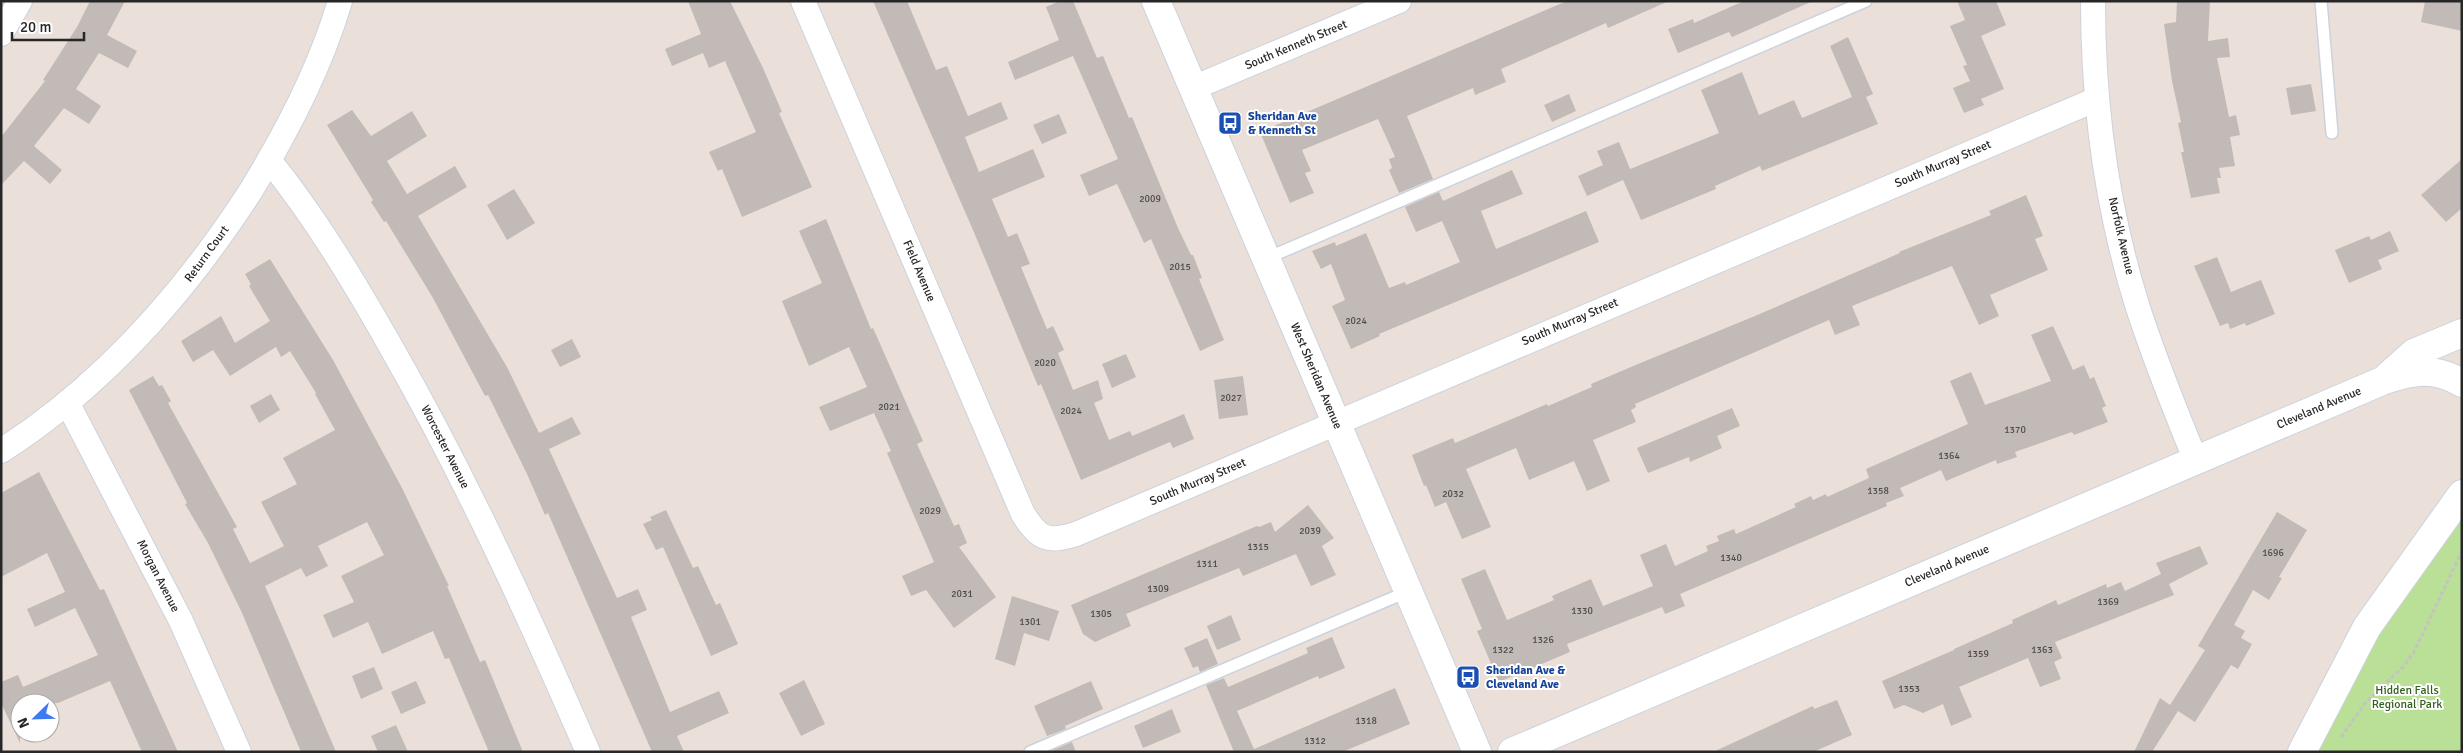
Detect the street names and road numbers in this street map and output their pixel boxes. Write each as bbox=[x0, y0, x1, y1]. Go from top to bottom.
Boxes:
street label: South Kenneth Street bbox=[1243, 17, 1349, 73]
street label: South Murray Street bbox=[1893, 137, 1993, 191]
street label: Norfolk Avenue bbox=[2105, 196, 2137, 276]
street label: Return Court bbox=[181, 223, 233, 285]
street label: Field Avenue bbox=[899, 238, 939, 304]
street label: South Murray Street bbox=[1520, 295, 1620, 349]
street label: West Sheridan Avenue bbox=[1287, 321, 1345, 431]
street label: Cleveland Avenue bbox=[2274, 383, 2364, 433]
street label: Worcester Avenue bbox=[418, 403, 472, 491]
street label: South Murray Street bbox=[1148, 455, 1248, 509]
street label: Morgan Avenue bbox=[133, 537, 183, 615]
street label: Cleveland Avenue bbox=[1902, 541, 1992, 591]

